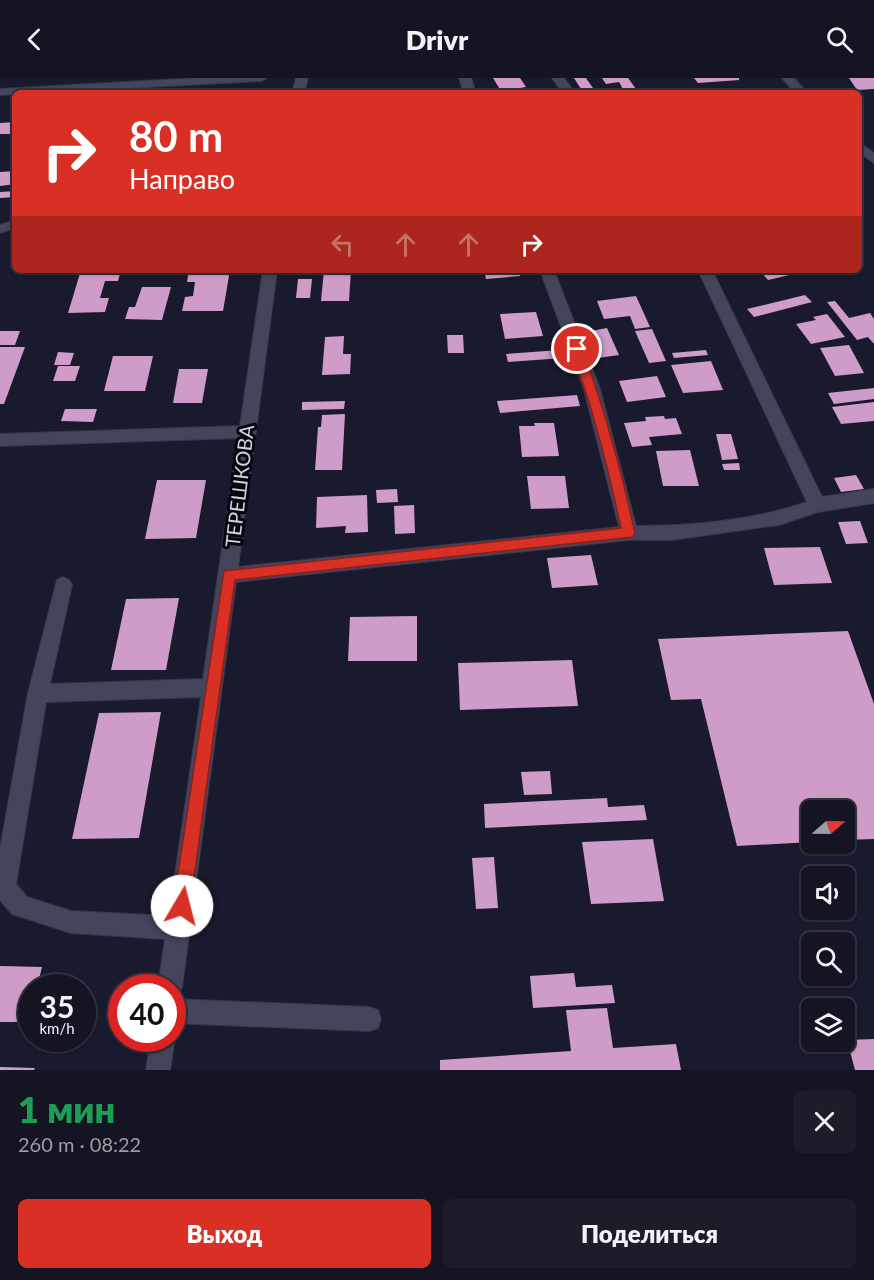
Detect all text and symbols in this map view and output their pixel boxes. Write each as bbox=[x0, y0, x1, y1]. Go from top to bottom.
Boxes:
icon: back bbox=[18, 23, 51, 56]
text: Drivr bbox=[406, 23, 468, 56]
icon: search bbox=[823, 23, 856, 56]
text: 80 m bbox=[129, 111, 223, 161]
icon: right bbox=[30, 114, 108, 192]
text: Направо bbox=[129, 162, 235, 195]
icon: left bbox=[326, 228, 359, 261]
icon: ahead bbox=[389, 228, 422, 261]
icon: ahead bbox=[452, 228, 485, 261]
icon: right bbox=[515, 228, 548, 261]
pin bbox=[551, 323, 602, 374]
icon: arrive bbox=[560, 332, 593, 365]
street label: ТЕРЕШКОВА bbox=[220, 423, 258, 549]
north arrow bbox=[801, 800, 855, 854]
map controls bbox=[801, 800, 855, 1052]
button: sound bbox=[801, 866, 855, 920]
position arrow bbox=[150, 874, 214, 938]
button: search bbox=[801, 932, 855, 986]
speed limit sign: 40 bbox=[108, 974, 186, 1052]
text: 35 bbox=[40, 988, 74, 1024]
button: layers bbox=[801, 998, 855, 1052]
text: km/h bbox=[39, 1019, 75, 1037]
text: 1 мин bbox=[18, 1087, 115, 1131]
button: close bbox=[793, 1090, 856, 1153]
text: 260 m · 08:22 bbox=[18, 1132, 141, 1156]
button: Выход bbox=[18, 1199, 431, 1268]
button: Поделиться bbox=[443, 1199, 856, 1268]

